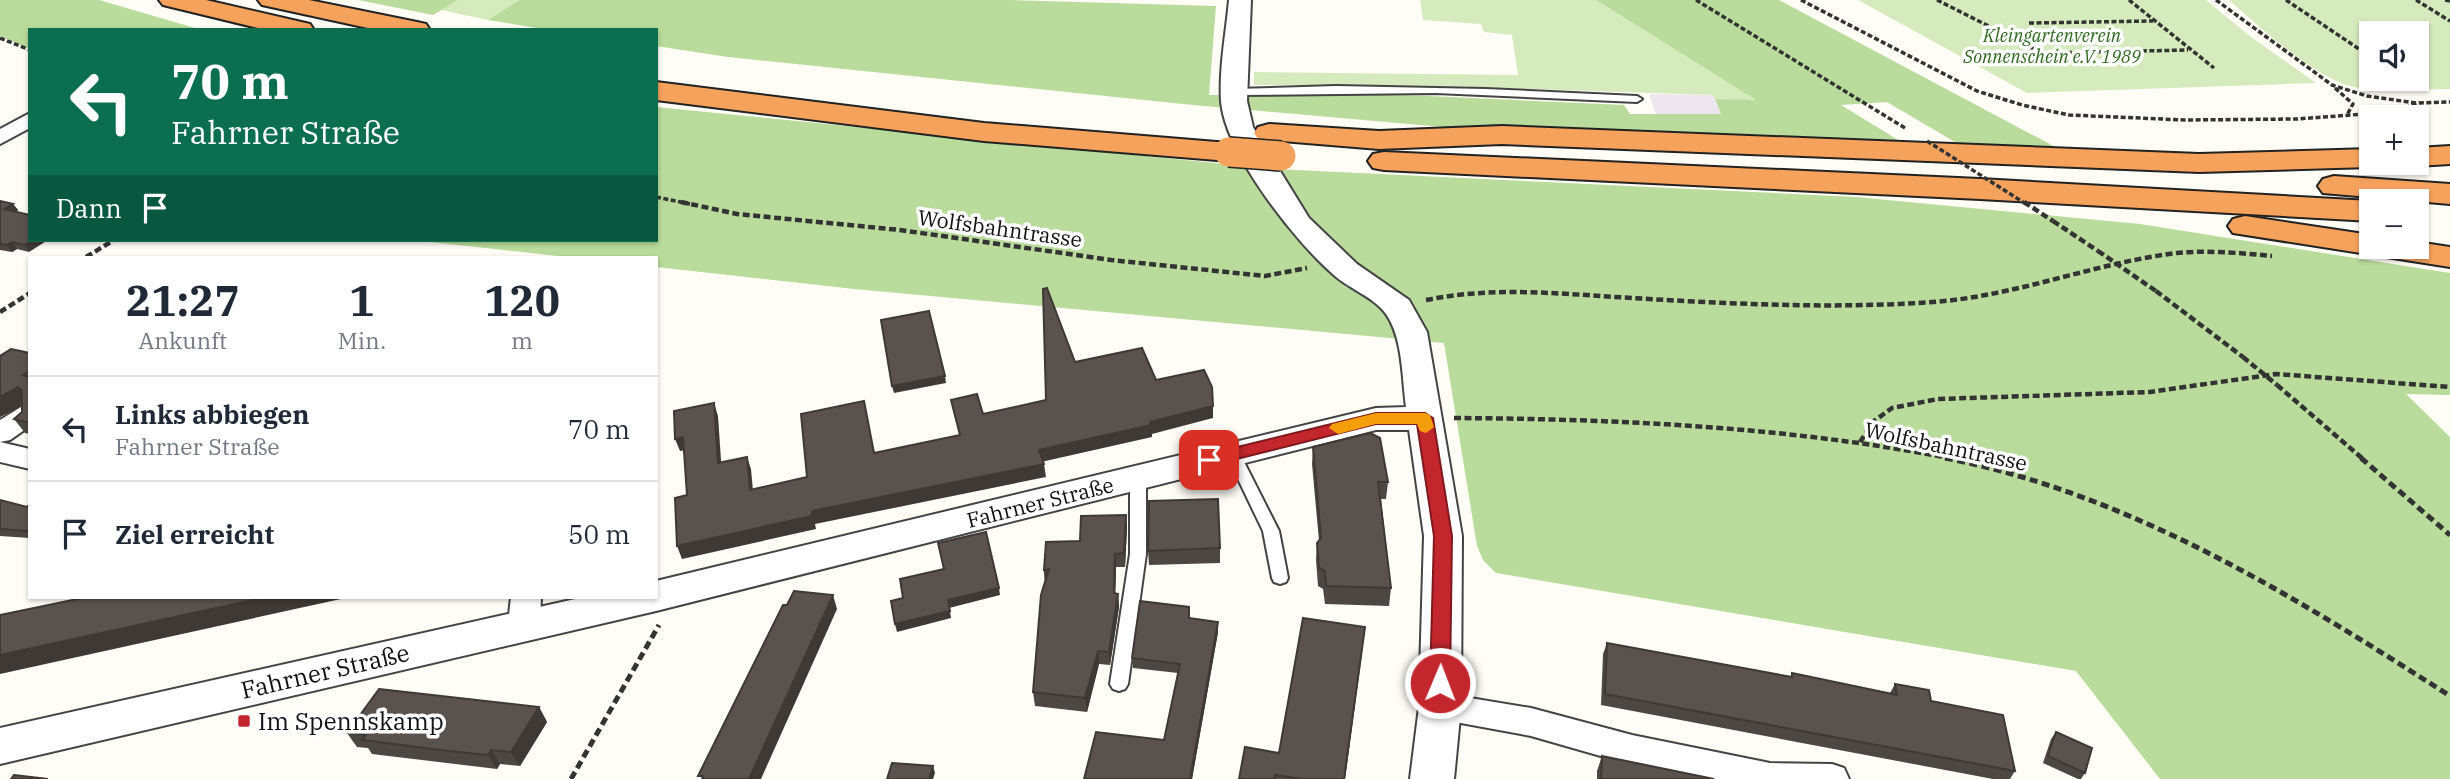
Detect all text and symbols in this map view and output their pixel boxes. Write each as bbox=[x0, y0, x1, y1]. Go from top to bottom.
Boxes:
map controls bbox=[2359, 21, 2429, 259]
button: sound bbox=[2359, 21, 2429, 91]
park label: Kleingartenverein Sonnenschein e.V. 1989 bbox=[1962, 24, 2141, 68]
text: 70 m bbox=[171, 49, 289, 112]
icon: left bbox=[56, 56, 147, 147]
button: + bbox=[2359, 105, 2429, 175]
text: Fahrner Straße bbox=[171, 111, 400, 153]
icon: arrive bbox=[136, 189, 174, 227]
button: − bbox=[2359, 189, 2429, 259]
text: Dann bbox=[56, 191, 122, 225]
street label: Wolfsbahntrasse bbox=[916, 203, 1084, 253]
text: 21:27 bbox=[126, 273, 240, 328]
text: 1 bbox=[349, 273, 375, 328]
text: 120 bbox=[484, 273, 560, 328]
text: Ankunft bbox=[139, 325, 227, 355]
text: Min. bbox=[338, 325, 386, 355]
text: m bbox=[511, 325, 533, 355]
text: Links abbiegen bbox=[115, 397, 310, 431]
icon: left bbox=[56, 410, 94, 448]
text: 70 m bbox=[568, 412, 630, 446]
street label: Wolfsbahntrasse bbox=[1862, 415, 2030, 477]
pin bbox=[1179, 430, 1239, 490]
text: Fahrner Straße bbox=[115, 431, 280, 461]
icon: arrive bbox=[1190, 441, 1228, 479]
street label: Fahrner Straße bbox=[964, 470, 1116, 534]
icon: arrive bbox=[56, 515, 94, 553]
text: Ziel erreicht bbox=[115, 517, 274, 551]
text: 50 m bbox=[568, 517, 630, 551]
street label: Fahrner Straße bbox=[238, 636, 412, 706]
position arrow bbox=[1403, 646, 1477, 720]
place label: Im Spennskamp bbox=[258, 705, 444, 737]
marker: Im Spennskamp bbox=[236, 713, 252, 729]

